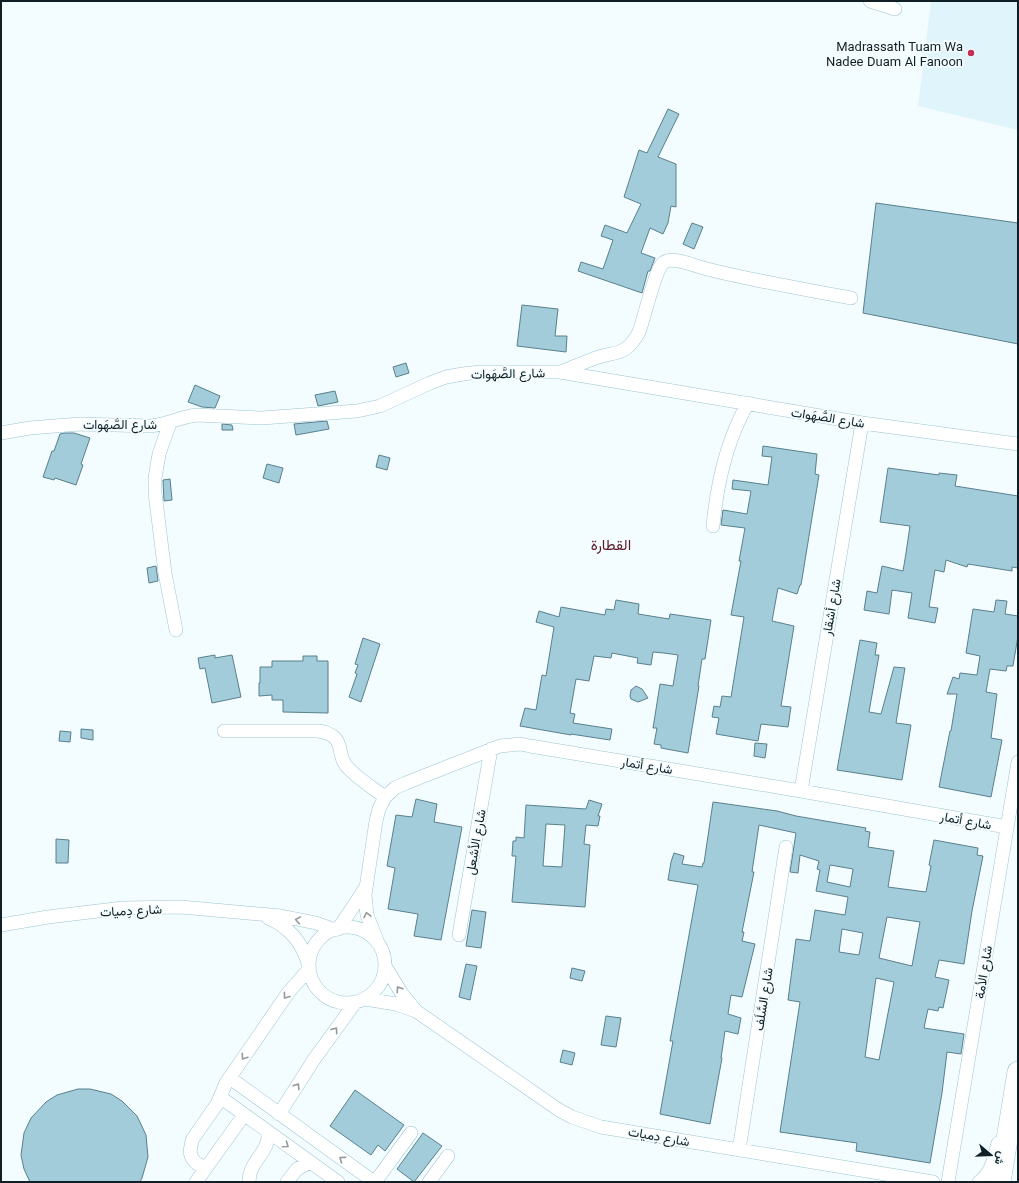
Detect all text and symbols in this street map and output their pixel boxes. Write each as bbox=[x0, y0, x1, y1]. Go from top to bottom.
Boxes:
place label: Madrassath Tuam Wa Nadee Duam Al Fanoon bbox=[826, 38, 963, 73]
marker: Madrassath Tuam Wa Nadee Duam Al Fanoon bbox=[966, 48, 976, 58]
street label: شارع الصَّهَوات bbox=[471, 364, 545, 386]
street label: شارع الصَّهَوات bbox=[789, 403, 866, 435]
street label: شارع الصَّهَوات bbox=[83, 416, 157, 436]
district label: القطارة bbox=[591, 535, 631, 558]
street label: شارع أشقار bbox=[818, 577, 848, 638]
street label: شارع أتمار bbox=[618, 753, 674, 781]
street label: شارع أتمار bbox=[937, 807, 993, 836]
street label: شارع الأشعل bbox=[461, 808, 493, 877]
street label: شارع دِميات bbox=[99, 900, 163, 924]
one-way arrow bbox=[364, 911, 372, 918]
one-way arrow bbox=[295, 916, 301, 924]
street label: شارع الأمة bbox=[971, 944, 999, 1000]
street label: شارع السَّلَف bbox=[750, 966, 780, 1032]
one-way arrow bbox=[397, 987, 404, 994]
one-way arrow bbox=[284, 991, 291, 998]
one-way arrow bbox=[330, 1028, 337, 1035]
one-way arrow bbox=[241, 1053, 249, 1060]
one-way arrow bbox=[292, 1083, 300, 1090]
street label: شارع دِميات bbox=[626, 1123, 691, 1153]
north arrow bbox=[971, 1135, 1011, 1175]
one-way arrow bbox=[282, 1140, 289, 1148]
text: ش bbox=[989, 1149, 1009, 1167]
one-way arrow bbox=[339, 1156, 346, 1164]

